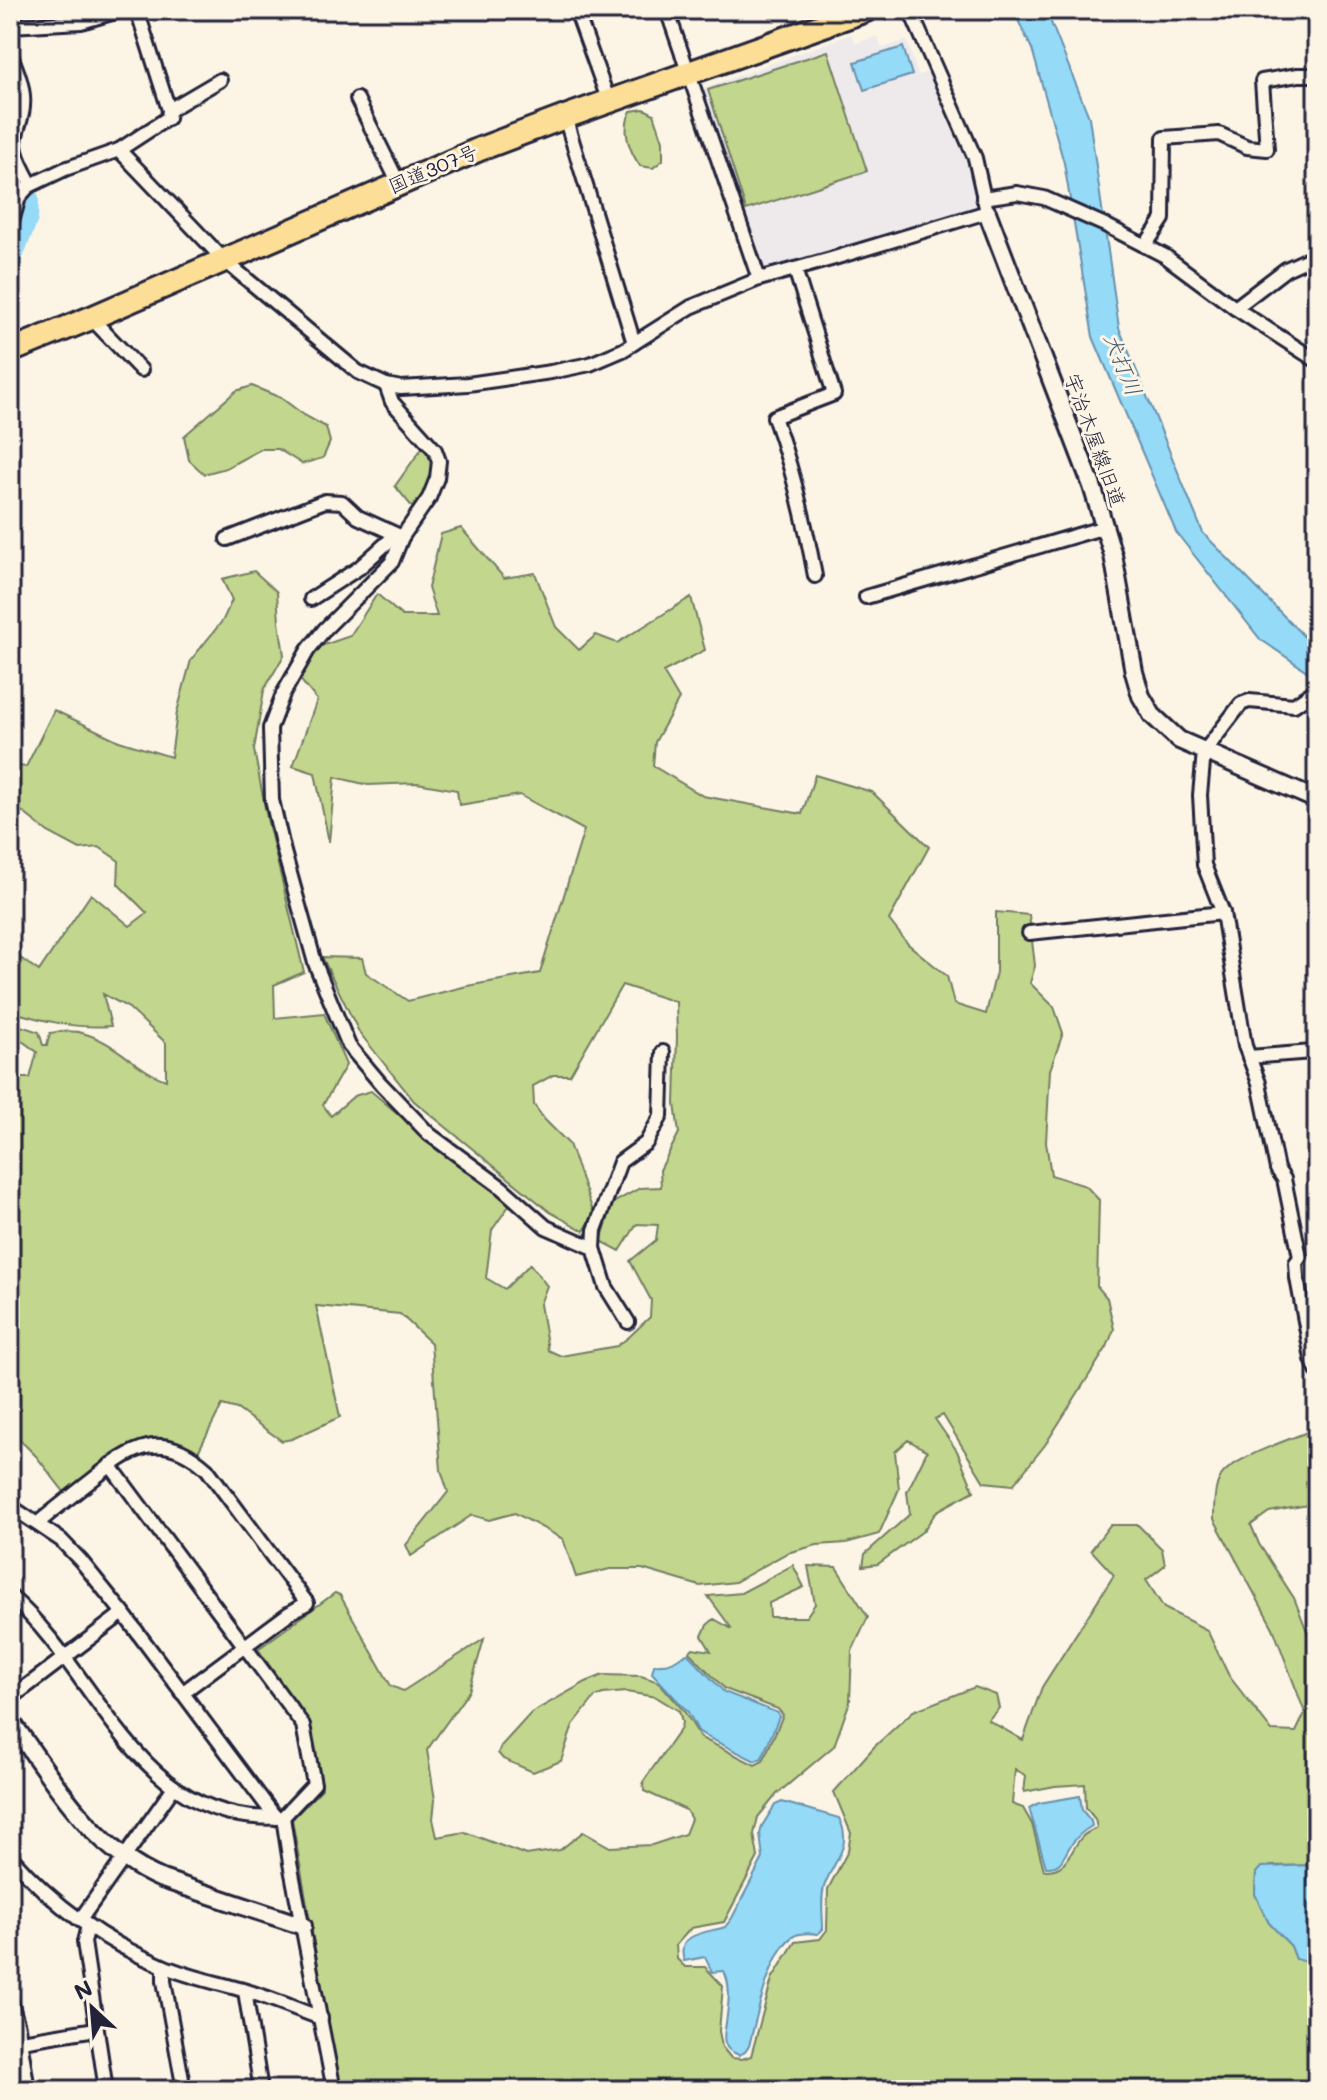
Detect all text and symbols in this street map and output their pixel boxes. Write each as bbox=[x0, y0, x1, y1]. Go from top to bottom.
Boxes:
street label: 国道307号 bbox=[384, 138, 481, 199]
water label: 犬打川 bbox=[1098, 328, 1149, 400]
street label: 宇治木屋線旧道 bbox=[1060, 369, 1132, 510]
north arrow bbox=[52, 1968, 132, 2048]
text: N bbox=[69, 1973, 97, 2006]

